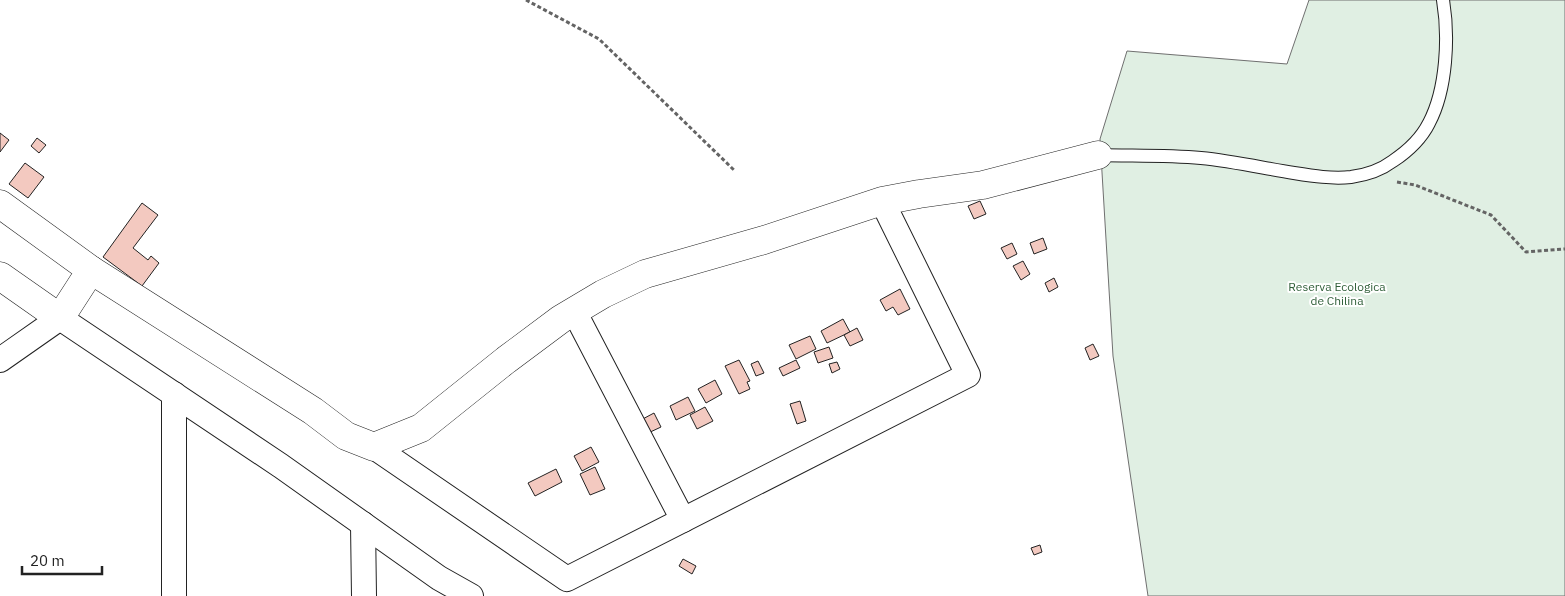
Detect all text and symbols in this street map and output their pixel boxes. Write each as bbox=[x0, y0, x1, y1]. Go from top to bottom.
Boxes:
park label: Reserva Ecologica de Chilina bbox=[1288, 279, 1386, 308]
scale bar bbox=[22, 544, 102, 576]
text: 20 m bbox=[30, 551, 65, 570]

